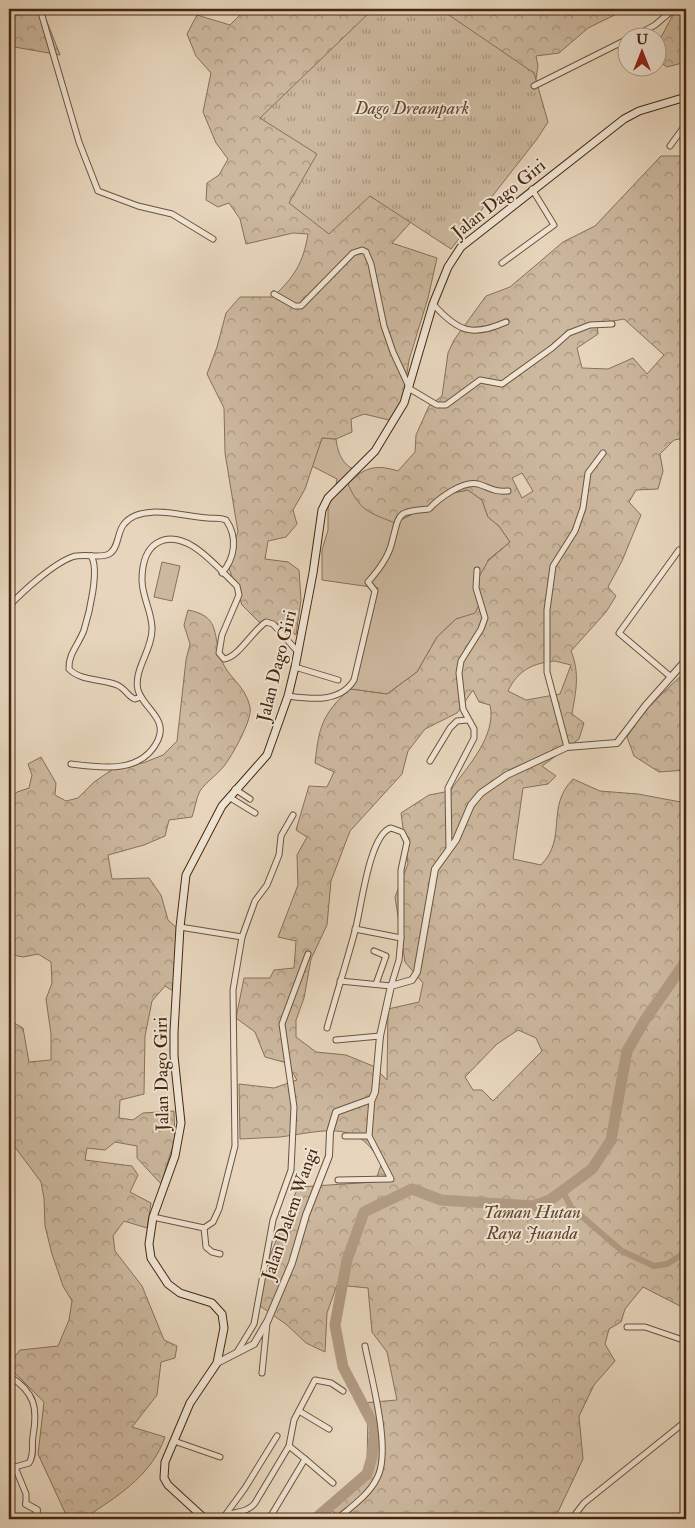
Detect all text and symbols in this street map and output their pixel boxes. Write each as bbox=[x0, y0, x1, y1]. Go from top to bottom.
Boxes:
north arrow bbox=[618, 28, 668, 78]
text: U bbox=[636, 31, 648, 48]
park label: Dago Dreampark bbox=[354, 97, 469, 120]
street label: Jalan Dago Giri bbox=[447, 154, 551, 244]
street label: Jalan Dago Giri bbox=[252, 608, 302, 725]
street label: Jalan Dago Giri bbox=[150, 1017, 175, 1132]
street label: Jalan Dalem Wangi bbox=[256, 1145, 323, 1284]
park label: Taman Hutan Raya Juanda bbox=[483, 1201, 581, 1245]

